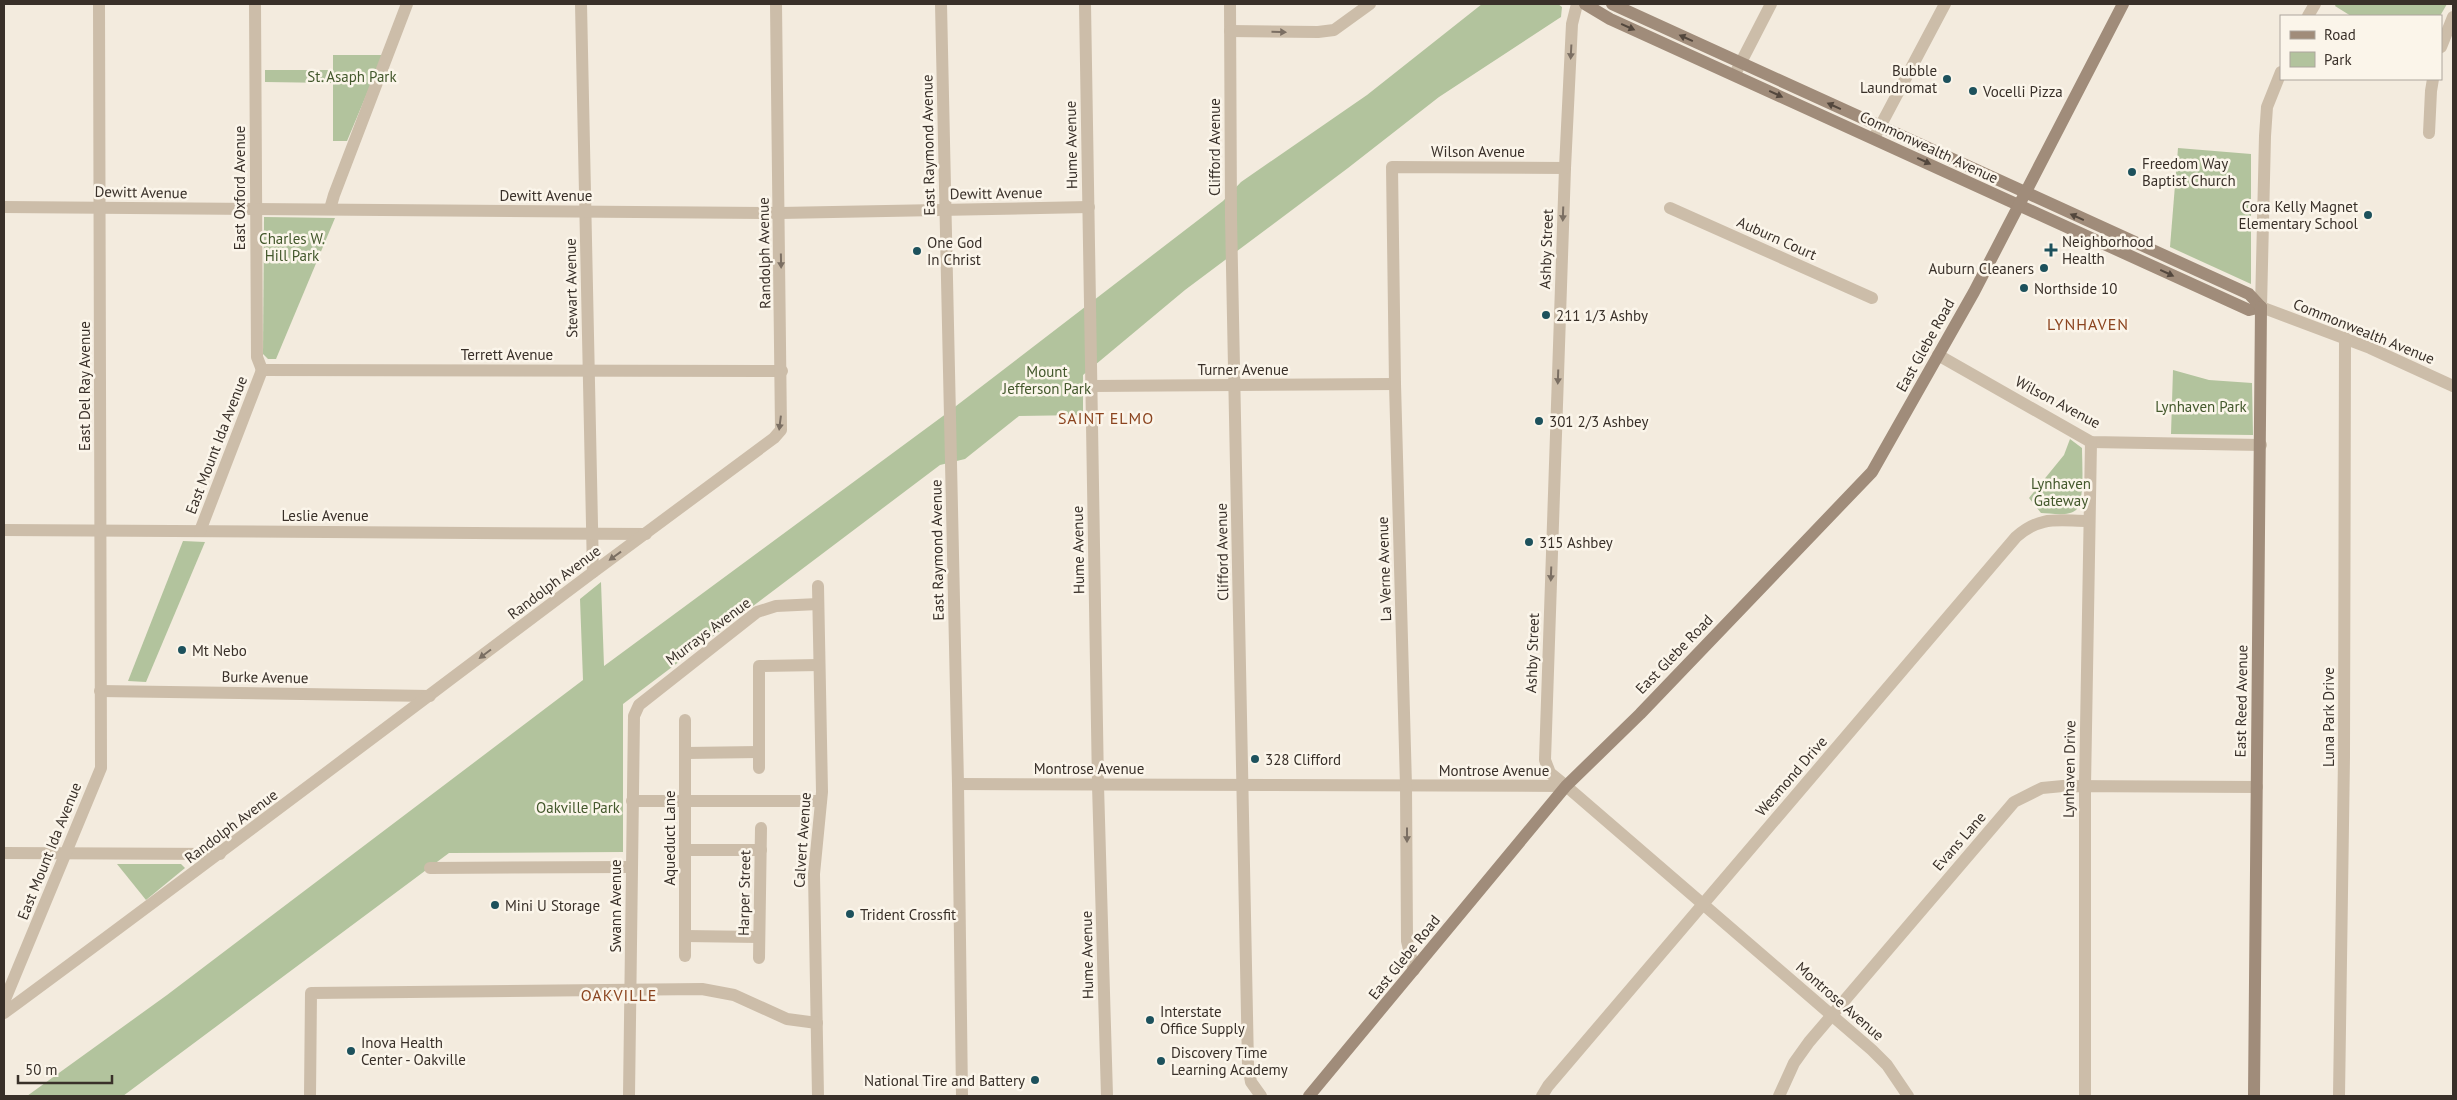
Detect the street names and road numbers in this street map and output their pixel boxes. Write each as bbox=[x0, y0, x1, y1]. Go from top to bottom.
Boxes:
street label: East Raymond Avenue bbox=[917, 74, 939, 216]
street label: Clifford Avenue bbox=[1205, 98, 1224, 196]
street label: Hume Avenue bbox=[1061, 101, 1081, 189]
street label: Commonwealth Avenue bbox=[1857, 107, 2001, 187]
street label: East Oxford Avenue bbox=[230, 126, 249, 250]
street label: Wilson Avenue bbox=[1431, 142, 1525, 161]
street label: Dewitt Avenue bbox=[94, 182, 188, 202]
street label: Dewitt Avenue bbox=[949, 183, 1043, 203]
street label: Dewitt Avenue bbox=[500, 186, 592, 205]
street label: Randolph Avenue bbox=[754, 197, 774, 309]
street label: Ashby Street bbox=[1535, 209, 1557, 289]
street label: Auburn Court bbox=[1734, 212, 1820, 264]
street label: Stewart Avenue bbox=[561, 238, 581, 338]
street label: Commonwealth Avenue bbox=[2291, 294, 2437, 368]
street label: East Glebe Road bbox=[1892, 295, 1958, 395]
street label: East Del Ray Avenue bbox=[75, 321, 94, 451]
street label: Terrett Avenue bbox=[461, 345, 553, 364]
street label: Turner Avenue bbox=[1197, 360, 1289, 379]
street label: Wilson Avenue bbox=[2012, 372, 2104, 432]
street label: East Mount Ida Avenue bbox=[181, 373, 251, 517]
street label: East Raymond Avenue bbox=[926, 479, 948, 621]
street label: Clifford Avenue bbox=[1212, 503, 1232, 601]
street label: Leslie Avenue bbox=[281, 506, 369, 525]
street label: Hume Avenue bbox=[1068, 506, 1088, 594]
street label: La Verne Avenue bbox=[1373, 516, 1395, 622]
street label: Randolph Avenue bbox=[504, 541, 604, 623]
street label: Murrays Avenue bbox=[662, 593, 754, 669]
street label: East Glebe Road bbox=[1631, 610, 1717, 698]
street label: Ashby Street bbox=[1521, 613, 1543, 693]
street label: East Reed Avenue bbox=[2231, 645, 2251, 757]
street label: Burke Avenue bbox=[221, 667, 309, 687]
street label: Luna Park Drive bbox=[2319, 667, 2338, 767]
street label: Lynhaven Drive bbox=[2059, 720, 2079, 818]
street label: Wesmond Drive bbox=[1751, 732, 1831, 820]
street label: Montrose Avenue bbox=[1034, 759, 1144, 778]
street label: Montrose Avenue bbox=[1439, 761, 1549, 780]
street label: East Mount Ida Avenue bbox=[13, 780, 85, 922]
street label: Randolph Avenue bbox=[181, 785, 281, 867]
street label: Aqueduct Lane bbox=[660, 790, 679, 886]
street label: Calvert Avenue bbox=[789, 792, 815, 888]
street label: Evans Lane bbox=[1928, 808, 1990, 874]
street label: Harper Street bbox=[734, 850, 754, 936]
street label: Swann Avenue bbox=[606, 859, 625, 953]
street label: Hume Avenue bbox=[1077, 911, 1097, 999]
street label: East Glebe Road bbox=[1364, 911, 1444, 1003]
street label: Montrose Avenue bbox=[1792, 958, 1888, 1044]

